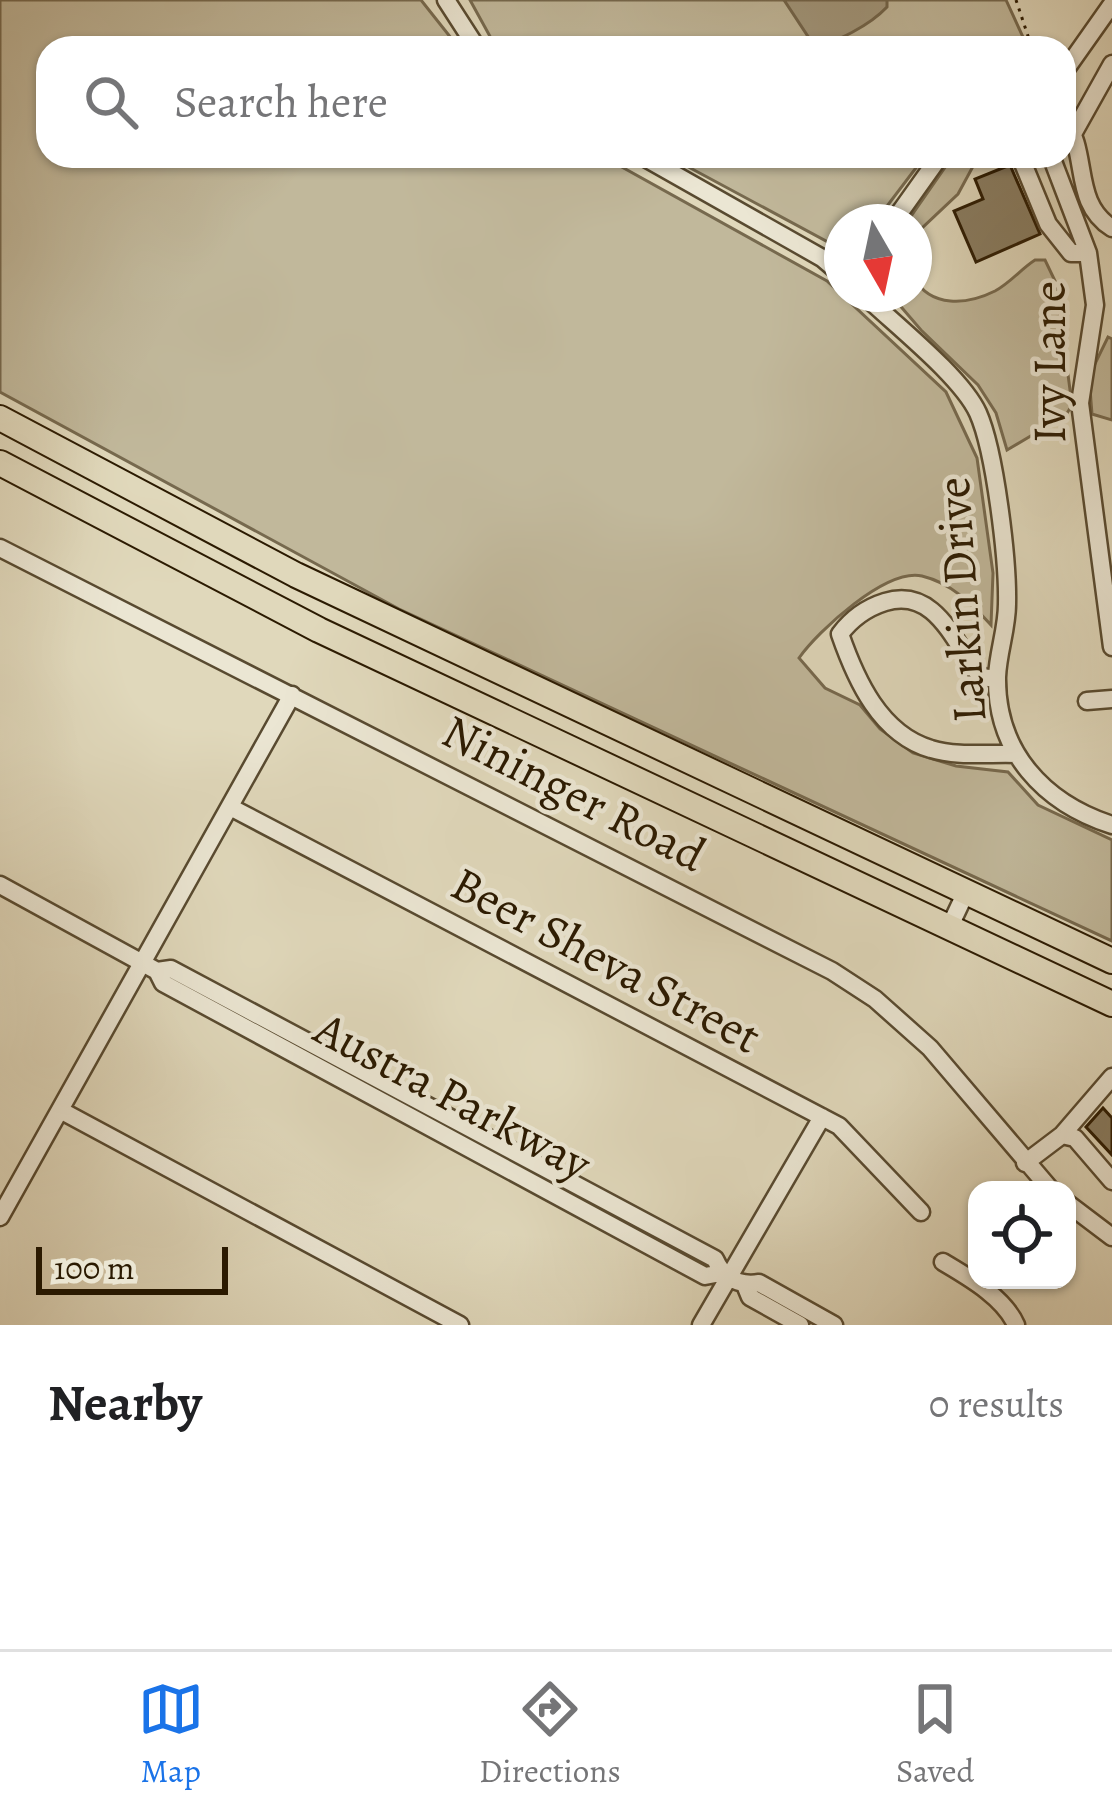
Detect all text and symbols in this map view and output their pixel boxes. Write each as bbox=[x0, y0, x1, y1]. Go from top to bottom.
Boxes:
search box bbox=[36, 36, 1076, 168]
icon: search bbox=[78, 69, 144, 135]
text: Search here bbox=[174, 71, 388, 133]
north arrow bbox=[824, 204, 932, 312]
street label: Ivy Lane bbox=[1016, 281, 1082, 443]
street label: Larkin Drive bbox=[919, 475, 1003, 725]
street label: Nininger Road bbox=[431, 698, 717, 888]
street label: Beer Sheva Street bbox=[440, 851, 772, 1069]
street label: Austra Parkway bbox=[302, 995, 603, 1197]
map controls bbox=[968, 1181, 1076, 1289]
button: locate bbox=[968, 1181, 1076, 1289]
scale bar bbox=[36, 1241, 228, 1294]
text: 100 m bbox=[54, 1245, 134, 1290]
text: Nearby bbox=[48, 1368, 202, 1438]
text: 0 results bbox=[929, 1377, 1064, 1430]
tab: Map bbox=[138, 1676, 204, 1793]
tab: Directions bbox=[479, 1676, 621, 1793]
tab: Saved bbox=[896, 1676, 974, 1793]

